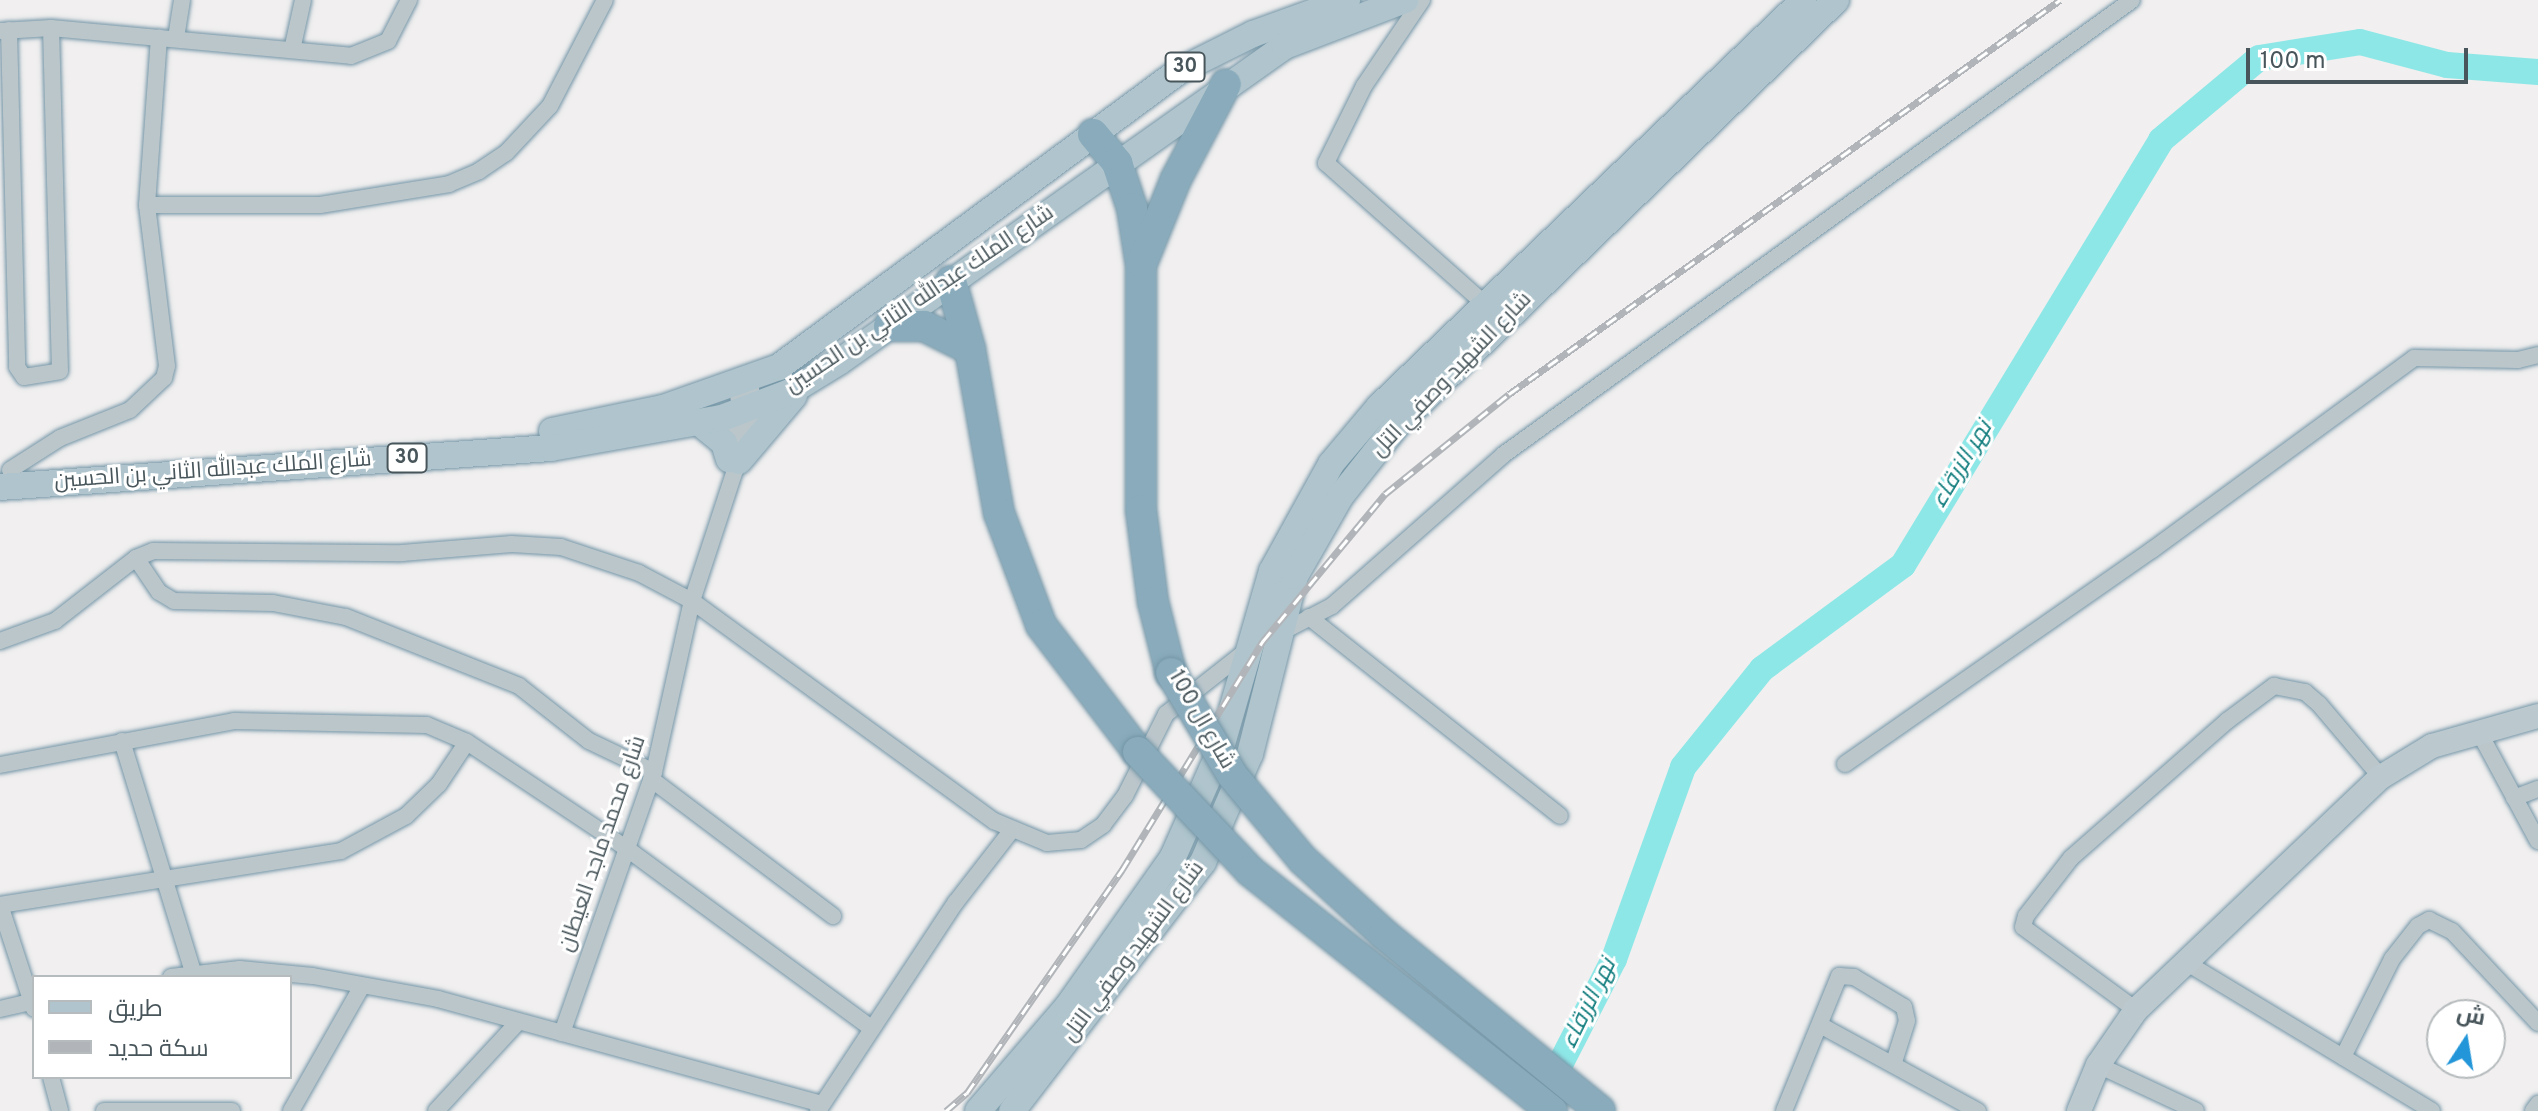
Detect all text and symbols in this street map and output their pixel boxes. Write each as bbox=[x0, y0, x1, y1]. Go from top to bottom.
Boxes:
scale bar bbox=[2250, 32, 2472, 82]
text: 100 m bbox=[2260, 47, 2326, 77]
road number: 30 bbox=[1163, 51, 1207, 83]
street label: شارع الملك عبدالله الثاني بن الحسين bbox=[781, 200, 1059, 400]
street label: شارع الشهيد وصفي التل bbox=[1366, 287, 1538, 463]
water label: نهر الزرقاء bbox=[1926, 416, 2000, 514]
road number: 30 bbox=[385, 442, 429, 474]
street label: شارع الملك عبدالله الثاني بن الحسين bbox=[54, 447, 372, 495]
street label: شارع ال 100 bbox=[1162, 666, 1240, 774]
street label: شارع محمد ماجد العيطان bbox=[554, 732, 652, 956]
street label: شارع الشهيد وصفي التل bbox=[1058, 857, 1210, 1047]
water label: نهر الزرقاء bbox=[1556, 954, 1624, 1054]
legend bbox=[32, 975, 292, 1079]
text: طريق bbox=[108, 995, 163, 1025]
north arrow bbox=[2426, 999, 2506, 1079]
text: ش bbox=[2454, 1001, 2487, 1033]
text: سكة حديد bbox=[108, 1035, 209, 1065]

